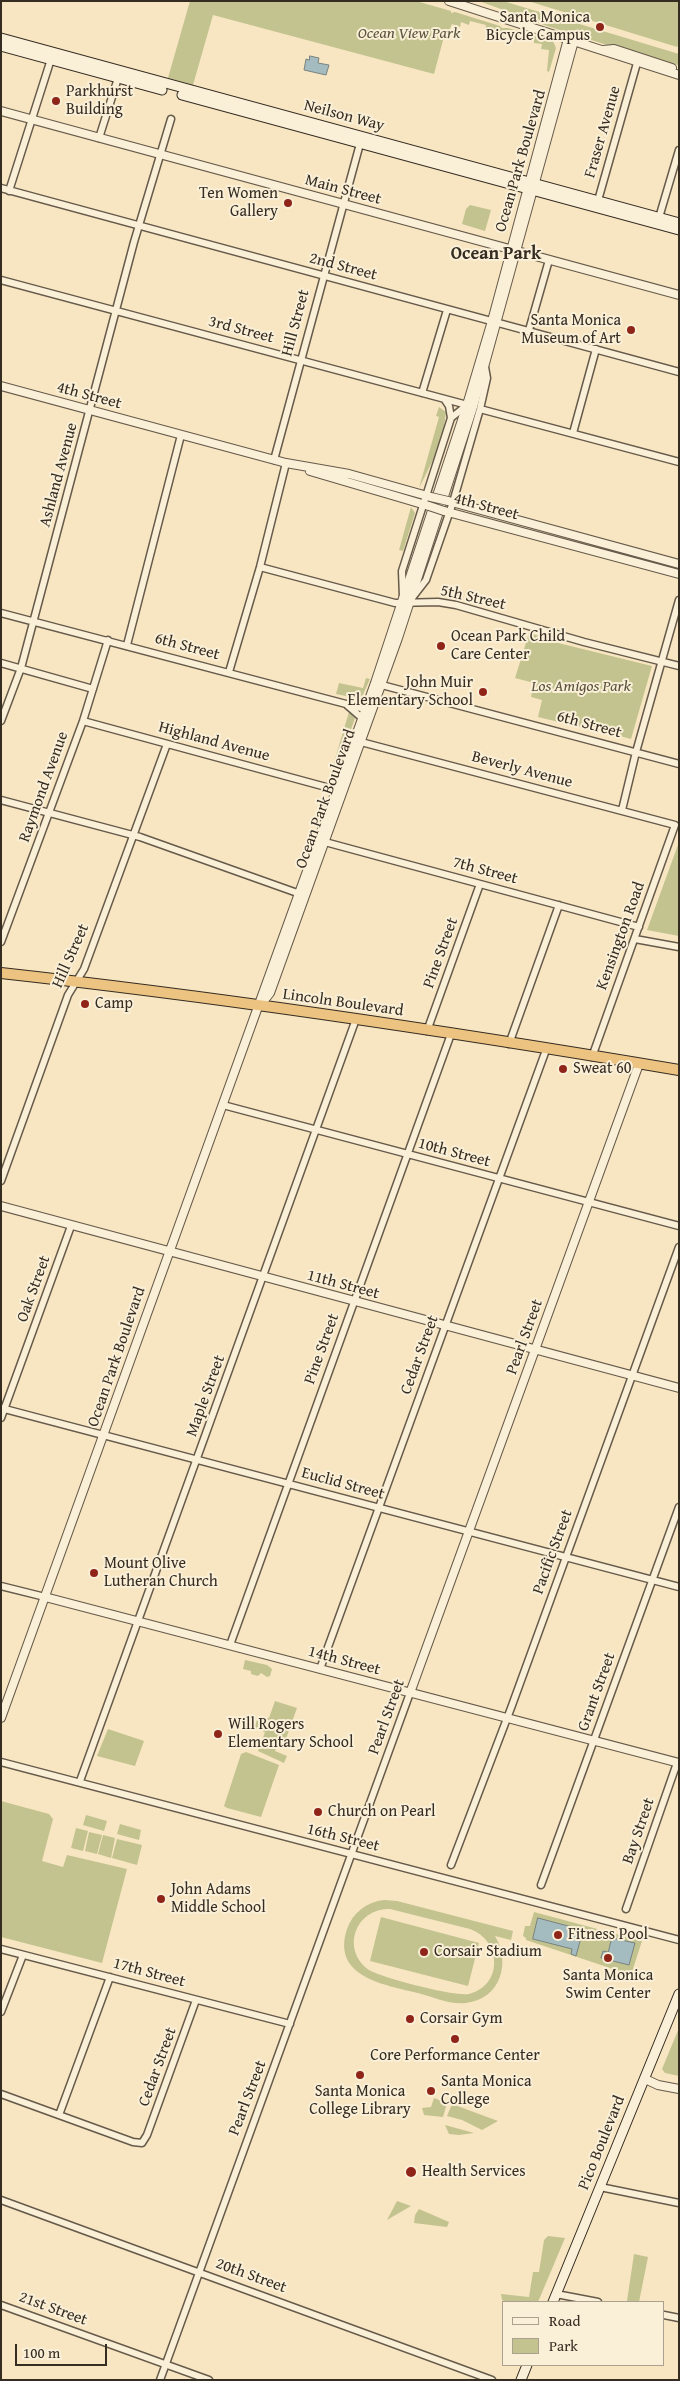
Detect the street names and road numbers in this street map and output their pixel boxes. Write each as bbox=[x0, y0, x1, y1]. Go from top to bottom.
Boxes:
street label: Fraser Avenue bbox=[581, 84, 625, 180]
street label: Ocean Park Boulevard bbox=[492, 88, 550, 234]
street label: Neilson Way bbox=[302, 96, 386, 136]
street label: Main Street bbox=[303, 171, 383, 209]
street label: 2nd Street bbox=[307, 249, 379, 285]
street label: Hill Street bbox=[278, 288, 314, 358]
street label: 3rd Street bbox=[206, 312, 276, 348]
street label: 4th Street bbox=[54, 378, 124, 414]
street label: Ashland Avenue bbox=[36, 421, 82, 529]
street label: 4th Street bbox=[451, 489, 521, 525]
street label: 5th Street bbox=[439, 581, 507, 615]
street label: 6th Street bbox=[152, 629, 222, 665]
street label: 6th Street bbox=[554, 707, 624, 743]
street label: Highland Avenue bbox=[156, 718, 272, 766]
street label: Ocean Park Boulevard bbox=[292, 727, 360, 871]
street label: Raymond Avenue bbox=[15, 729, 73, 845]
street label: Beverly Avenue bbox=[470, 747, 574, 793]
street label: 7th Street bbox=[450, 853, 520, 889]
street label: Kensington Road bbox=[593, 879, 649, 993]
street label: Pine Street bbox=[419, 915, 463, 991]
street label: Hill Street bbox=[48, 921, 94, 991]
street label: Lincoln Boulevard bbox=[281, 985, 405, 1021]
street label: 10th Street bbox=[416, 1134, 492, 1172]
street label: Oak Street bbox=[13, 1253, 55, 1325]
street label: 11th Street bbox=[305, 1266, 381, 1304]
street label: Ocean Park Boulevard bbox=[84, 1284, 150, 1430]
street label: Pearl Street bbox=[503, 1297, 547, 1377]
street label: Pine Street bbox=[300, 1311, 344, 1387]
street label: Cedar Street bbox=[397, 1313, 443, 1397]
street label: Maple Street bbox=[182, 1353, 230, 1439]
street label: Euclid Street bbox=[299, 1464, 387, 1504]
street label: Pacific Street bbox=[529, 1507, 577, 1597]
street label: 14th Street bbox=[306, 1642, 382, 1680]
street label: Grant Street bbox=[574, 1650, 620, 1734]
street label: Pearl Street bbox=[365, 1677, 409, 1757]
street label: Bay Street bbox=[619, 1795, 659, 1867]
street label: 16th Street bbox=[305, 1820, 381, 1856]
street label: 17th Street bbox=[111, 1954, 187, 1992]
street label: Cedar Street bbox=[135, 2025, 181, 2109]
street label: Pearl Street bbox=[225, 2058, 271, 2138]
street label: Pico Boulevard bbox=[574, 2093, 630, 2193]
street label: 20th Street bbox=[213, 2254, 289, 2298]
street label: 21st Street bbox=[16, 2288, 90, 2330]

